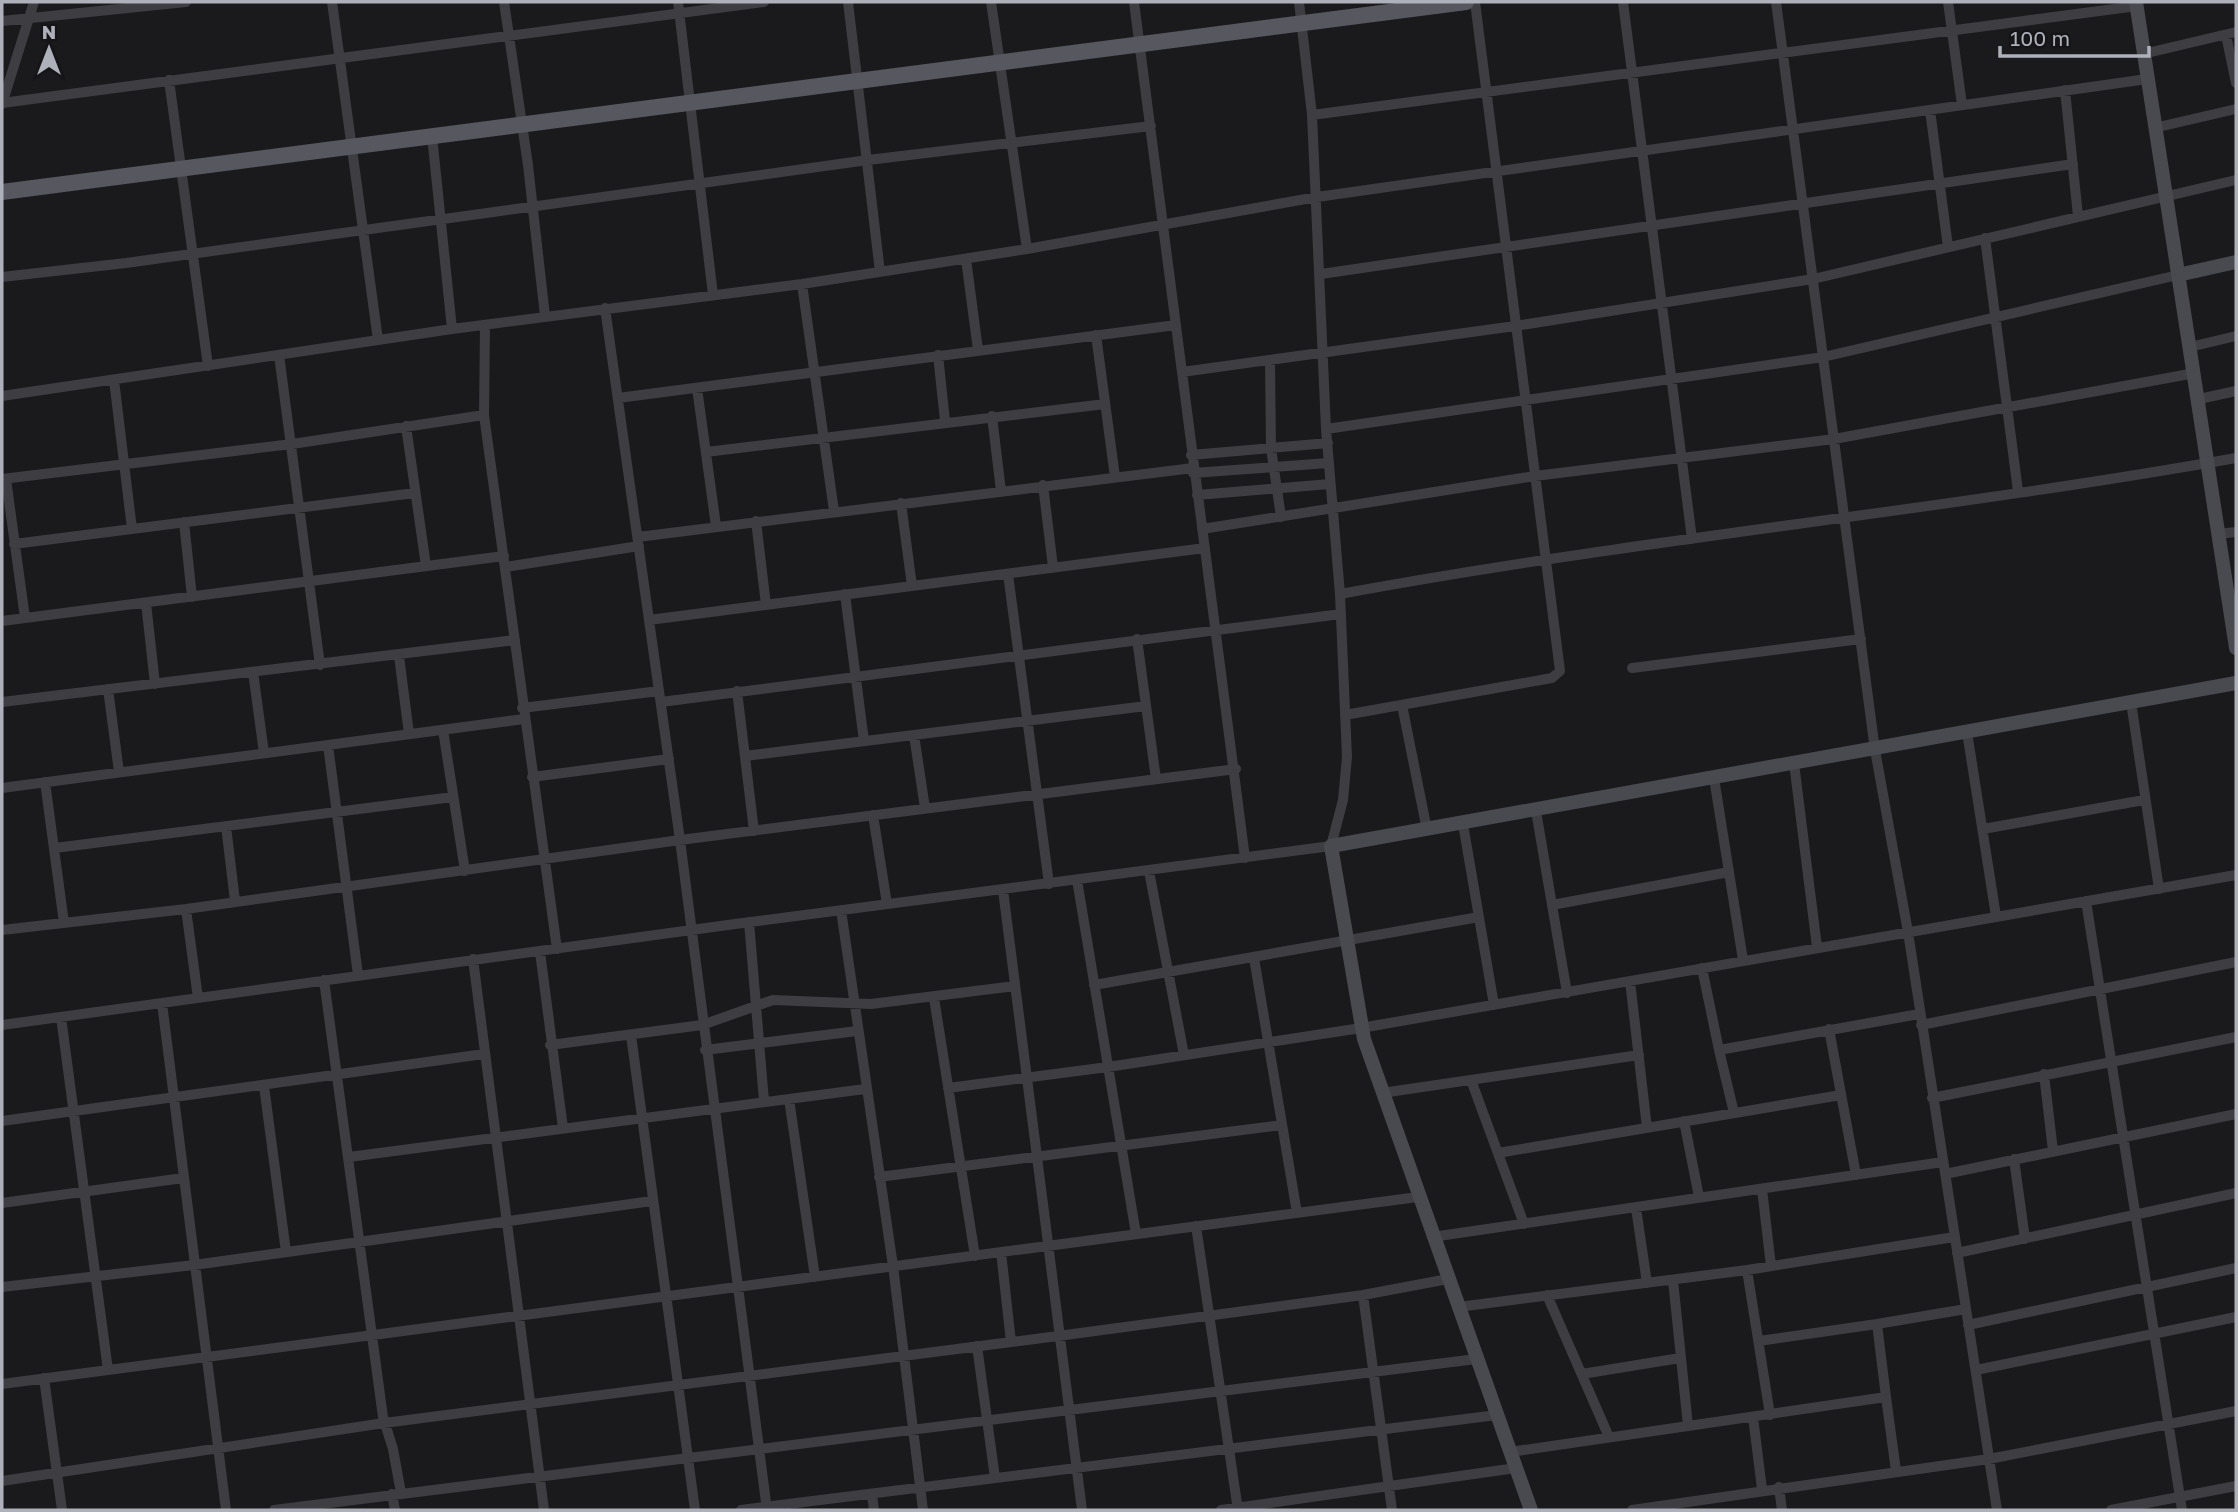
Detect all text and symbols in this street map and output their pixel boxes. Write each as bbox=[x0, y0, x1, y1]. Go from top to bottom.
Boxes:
north arrow bbox=[14, 14, 84, 84]
scale bar bbox=[2000, 14, 2149, 58]
text: N bbox=[42, 20, 56, 43]
text: 100 m bbox=[2010, 25, 2070, 51]

